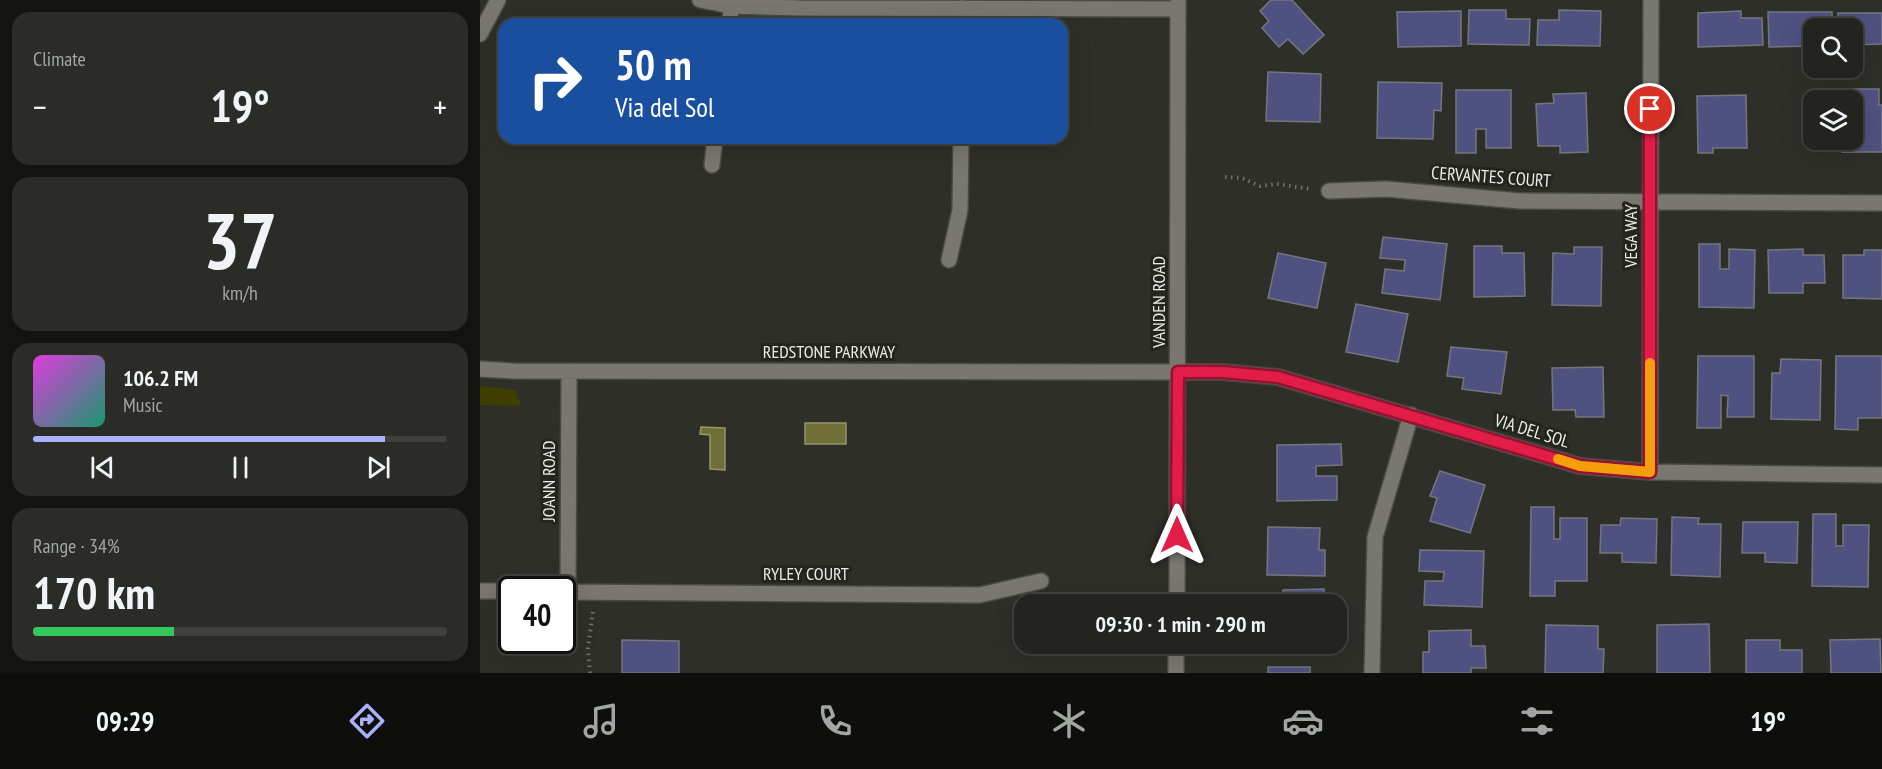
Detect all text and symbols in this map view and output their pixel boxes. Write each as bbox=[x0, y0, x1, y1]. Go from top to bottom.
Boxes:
map controls bbox=[1803, 18, 1863, 150]
button: search bbox=[1803, 18, 1863, 78]
text: 50 m bbox=[615, 37, 692, 92]
icon: right bbox=[516, 42, 594, 120]
text: Climate bbox=[33, 46, 86, 72]
text: 19° bbox=[210, 76, 270, 134]
pin bbox=[1624, 83, 1675, 134]
text: − bbox=[33, 85, 47, 128]
text: + bbox=[433, 85, 447, 128]
text: Via del Sol bbox=[615, 90, 714, 124]
button: layers bbox=[1803, 90, 1863, 150]
icon: arrive bbox=[1633, 92, 1666, 125]
street label: CERVANTES COURT bbox=[1430, 161, 1552, 192]
text: 37 bbox=[203, 190, 277, 291]
street label: VEGA WAY bbox=[1619, 203, 1642, 269]
street label: VANDEN ROAD bbox=[1147, 256, 1170, 349]
text: km/h bbox=[222, 280, 258, 306]
street label: REDSTONE PARKWAY bbox=[763, 340, 896, 363]
text: 106.2 FM bbox=[123, 364, 198, 392]
text: Music bbox=[123, 392, 163, 418]
street label: VIA DEL SOL bbox=[1491, 408, 1573, 453]
street label: JOANN ROAD bbox=[537, 440, 560, 523]
icon: previous bbox=[86, 451, 119, 484]
icon: pause bbox=[224, 451, 257, 484]
icon: next bbox=[362, 451, 395, 484]
position arrow bbox=[1145, 503, 1209, 567]
text: Range · 34% bbox=[33, 533, 120, 559]
street label: RYLEY COURT bbox=[763, 562, 849, 585]
text: 170 km bbox=[33, 563, 155, 621]
speed limit sign: 40 bbox=[498, 576, 576, 654]
text: 09:30 · 1 min · 290 m bbox=[1095, 610, 1266, 638]
icon: directions bbox=[346, 700, 388, 742]
icon: music bbox=[580, 700, 622, 742]
icon: phone bbox=[814, 700, 856, 742]
icon: climate bbox=[1048, 700, 1090, 742]
icon: car bbox=[1282, 700, 1324, 742]
icon: filters bbox=[1516, 700, 1558, 742]
text: 09:29 bbox=[96, 704, 154, 738]
text: 19° bbox=[1750, 704, 1786, 738]

